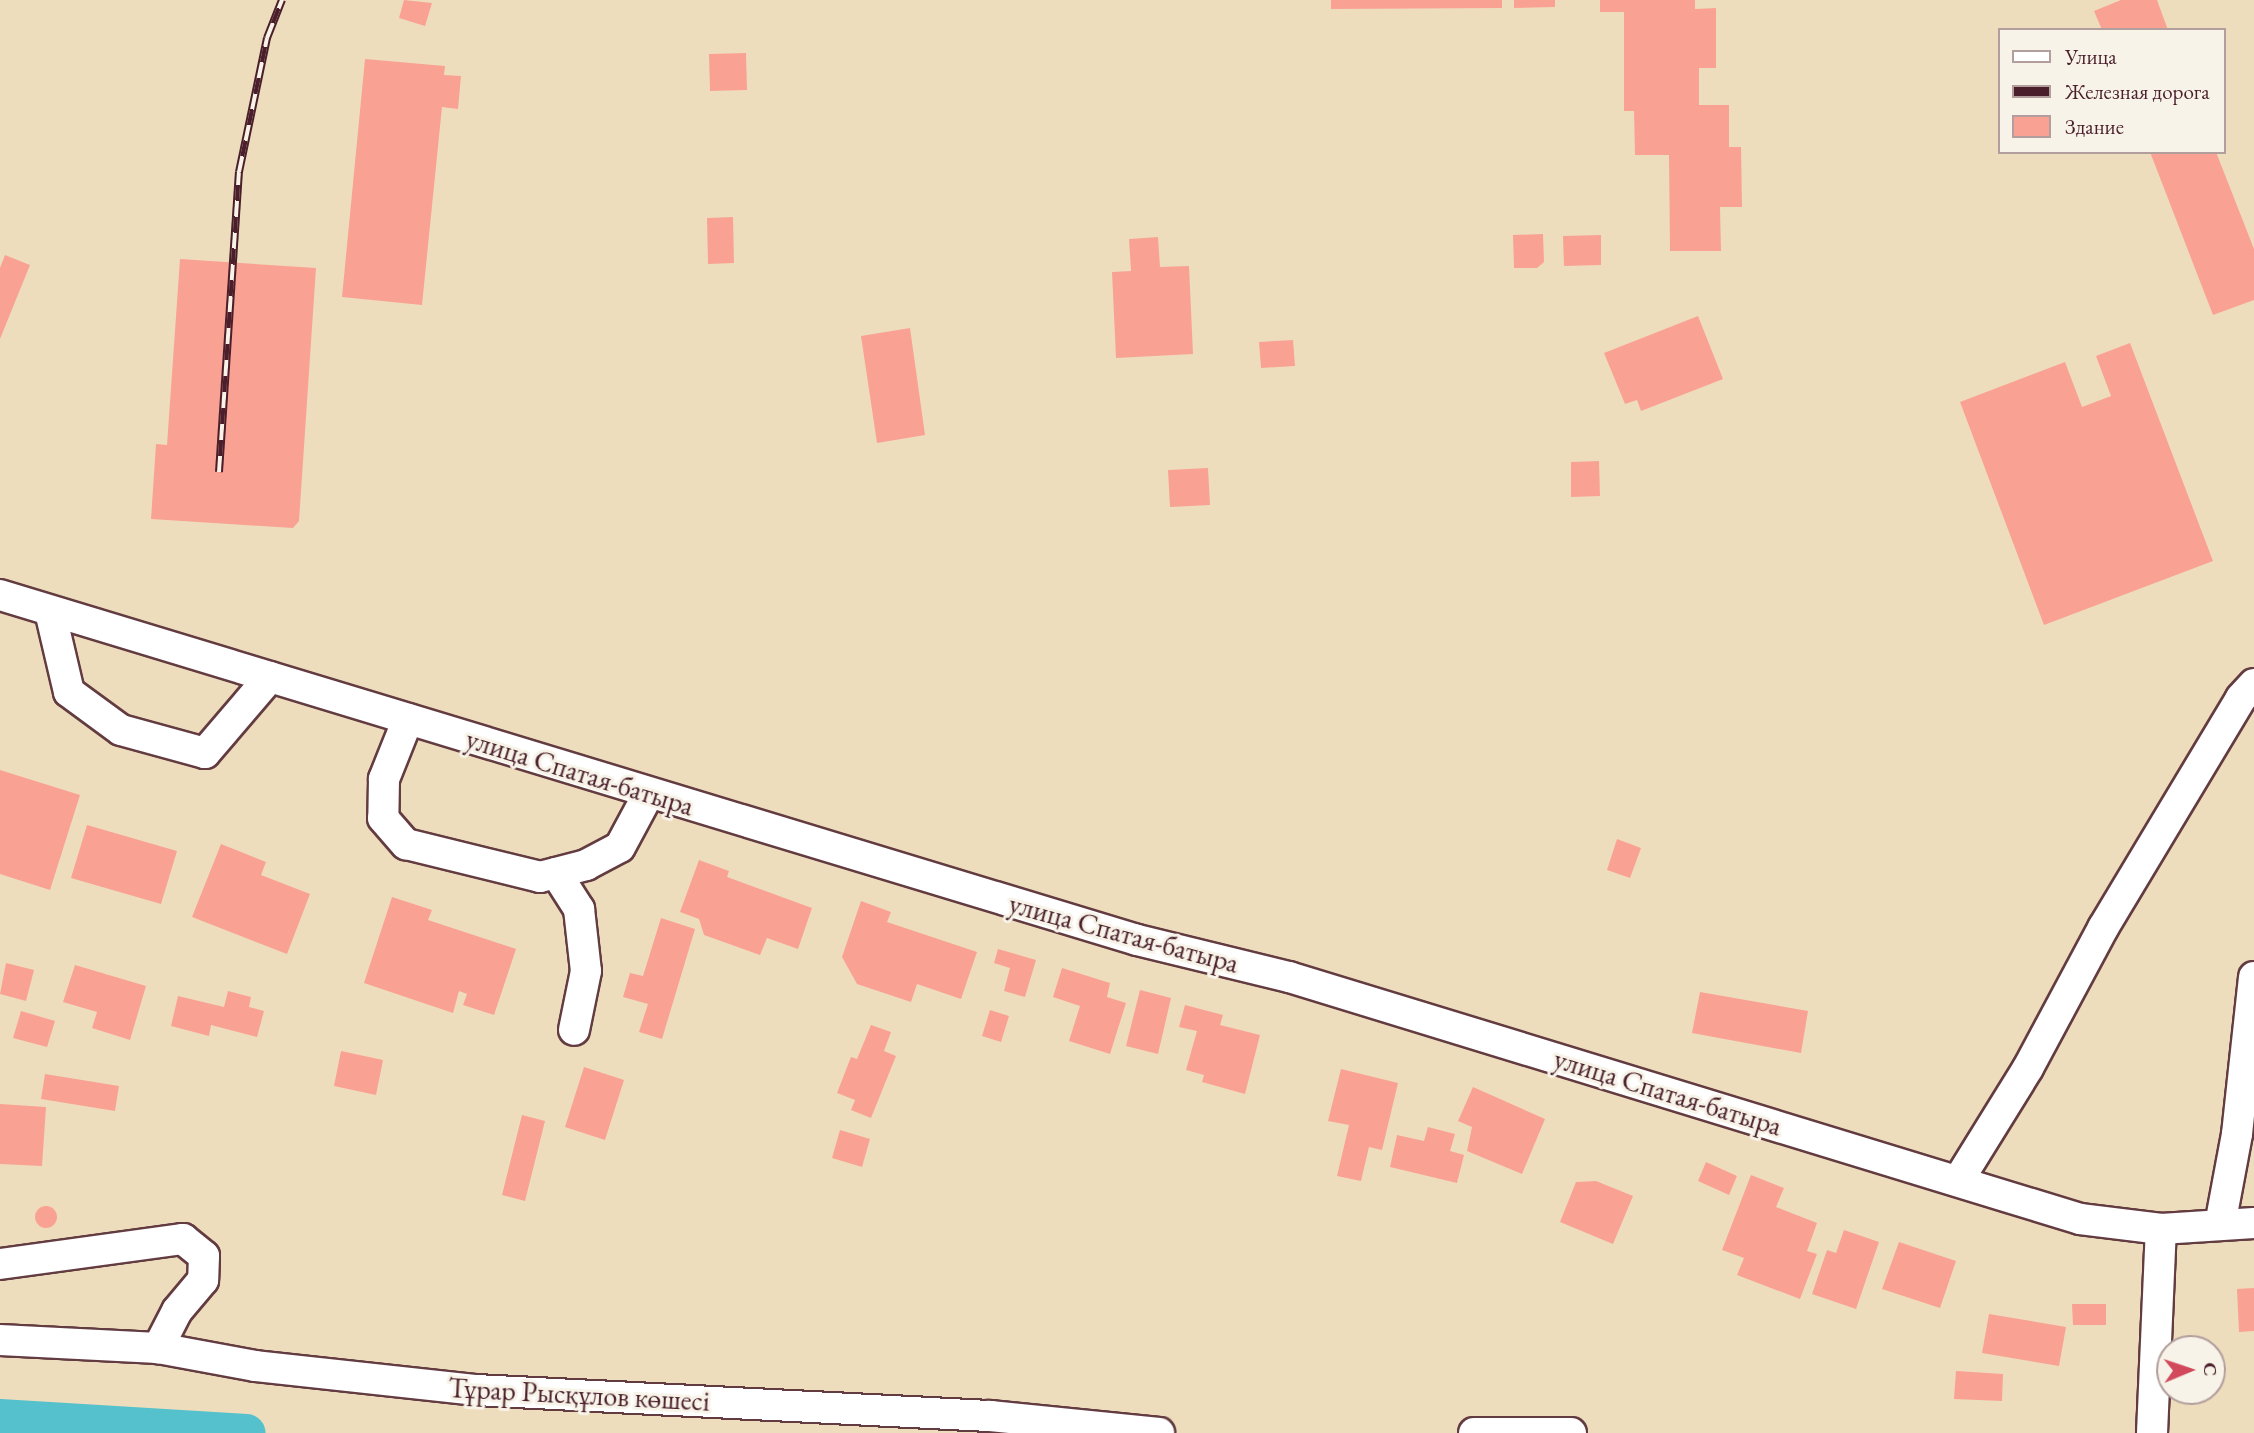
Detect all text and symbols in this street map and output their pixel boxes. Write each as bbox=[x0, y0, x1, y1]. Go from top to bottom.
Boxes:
legend bbox=[1998, 28, 2226, 154]
text: Улица bbox=[2065, 43, 2117, 70]
text: Железная дорога bbox=[2065, 78, 2210, 105]
text: Здание bbox=[2065, 113, 2124, 140]
street label: улица Спатая-батыра bbox=[462, 721, 698, 823]
street label: улица Спатая-батыра bbox=[1005, 886, 1243, 980]
street label: улица Спатая-батыра bbox=[1550, 1041, 1786, 1143]
north arrow bbox=[2156, 1335, 2226, 1405]
text: С bbox=[2198, 1362, 2223, 1376]
street label: Тұрар Рысқұлов көшесі bbox=[447, 1370, 711, 1418]

